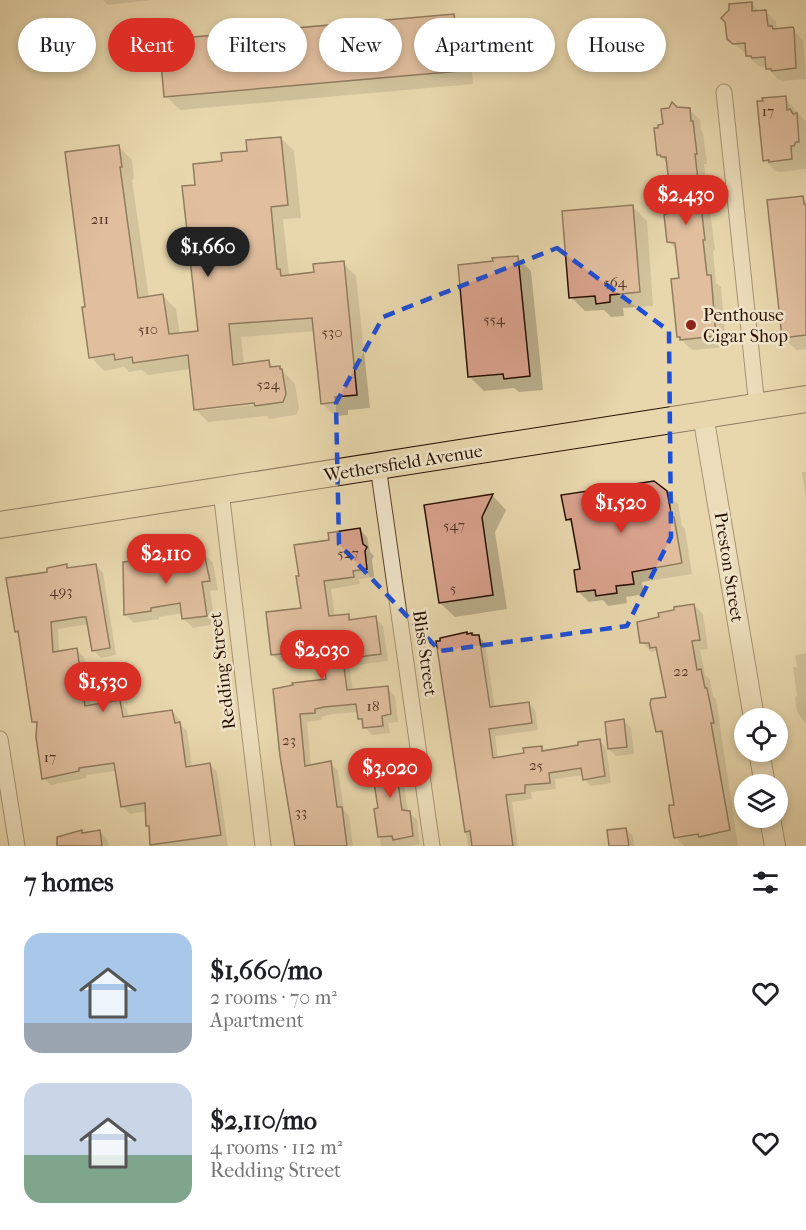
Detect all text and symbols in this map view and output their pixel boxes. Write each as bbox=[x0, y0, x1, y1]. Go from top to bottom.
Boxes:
chip: Buy bbox=[18, 18, 96, 72]
chip: Rent bbox=[108, 18, 195, 72]
chip: Filters bbox=[207, 18, 307, 72]
chip: New bbox=[319, 18, 402, 72]
chip: Apartment bbox=[414, 18, 555, 72]
chip: House bbox=[567, 18, 666, 72]
house number: 17 bbox=[762, 102, 774, 120]
pin: $2,430 bbox=[637, 175, 735, 226]
text: $2,430 bbox=[657, 183, 715, 206]
house number: 211 bbox=[91, 210, 109, 228]
pin: $1,660 bbox=[159, 227, 257, 278]
text: $1,660 bbox=[181, 235, 235, 258]
house number: 564 bbox=[603, 273, 628, 291]
place label: Penthouse Cigar Shop bbox=[703, 305, 788, 347]
house number: 554 bbox=[483, 310, 506, 328]
marker: Penthouse Cigar Shop bbox=[684, 318, 698, 332]
house number: 510 bbox=[138, 320, 158, 338]
house number: 530 bbox=[322, 323, 342, 341]
house number: 524 bbox=[256, 375, 281, 393]
street label: Wethersfield Avenue bbox=[321, 441, 484, 487]
pin: $1,520 bbox=[572, 483, 670, 534]
text: $1,520 bbox=[595, 491, 647, 514]
street label: Preston Street bbox=[709, 511, 748, 624]
house number: 547 bbox=[443, 516, 465, 534]
pin: $2,110 bbox=[117, 534, 215, 585]
text: $2,110 bbox=[141, 542, 191, 565]
house number: 527 bbox=[337, 544, 359, 562]
house number: 5 bbox=[450, 579, 456, 597]
house number: 493 bbox=[50, 582, 72, 600]
street label: Bliss Street bbox=[408, 609, 441, 698]
street label: Redding Street bbox=[205, 610, 240, 731]
pin: $2,030 bbox=[273, 630, 371, 681]
text: $2,030 bbox=[294, 638, 350, 661]
pin: $1,530 bbox=[54, 662, 152, 713]
house number: 22 bbox=[673, 662, 689, 680]
text: $1,530 bbox=[78, 670, 128, 693]
house number: 18 bbox=[367, 697, 379, 715]
map controls bbox=[734, 708, 788, 828]
button: locate bbox=[734, 708, 788, 762]
house number: 23 bbox=[282, 731, 296, 749]
house number: 17 bbox=[44, 748, 56, 766]
pin: $3,020 bbox=[341, 748, 439, 799]
text: $3,020 bbox=[362, 756, 418, 779]
house number: 25 bbox=[529, 756, 543, 774]
button: layers bbox=[734, 774, 788, 828]
house number: 33 bbox=[295, 803, 307, 821]
icon: filters bbox=[749, 866, 782, 899]
text: 7 homes bbox=[24, 867, 114, 898]
text: $1,660/mo bbox=[210, 955, 322, 986]
icon: home bbox=[72, 957, 144, 1029]
icon: heart bbox=[749, 977, 782, 1010]
text: 2 rooms · 70 m² bbox=[210, 986, 337, 1009]
text: Apartment bbox=[210, 1009, 304, 1032]
text: $2,110/mo bbox=[210, 1105, 317, 1136]
icon: home bbox=[72, 1107, 144, 1179]
icon: heart bbox=[749, 1127, 782, 1160]
text: 4 rooms · 112 m² bbox=[210, 1136, 342, 1159]
text: Redding Street bbox=[210, 1159, 341, 1182]

